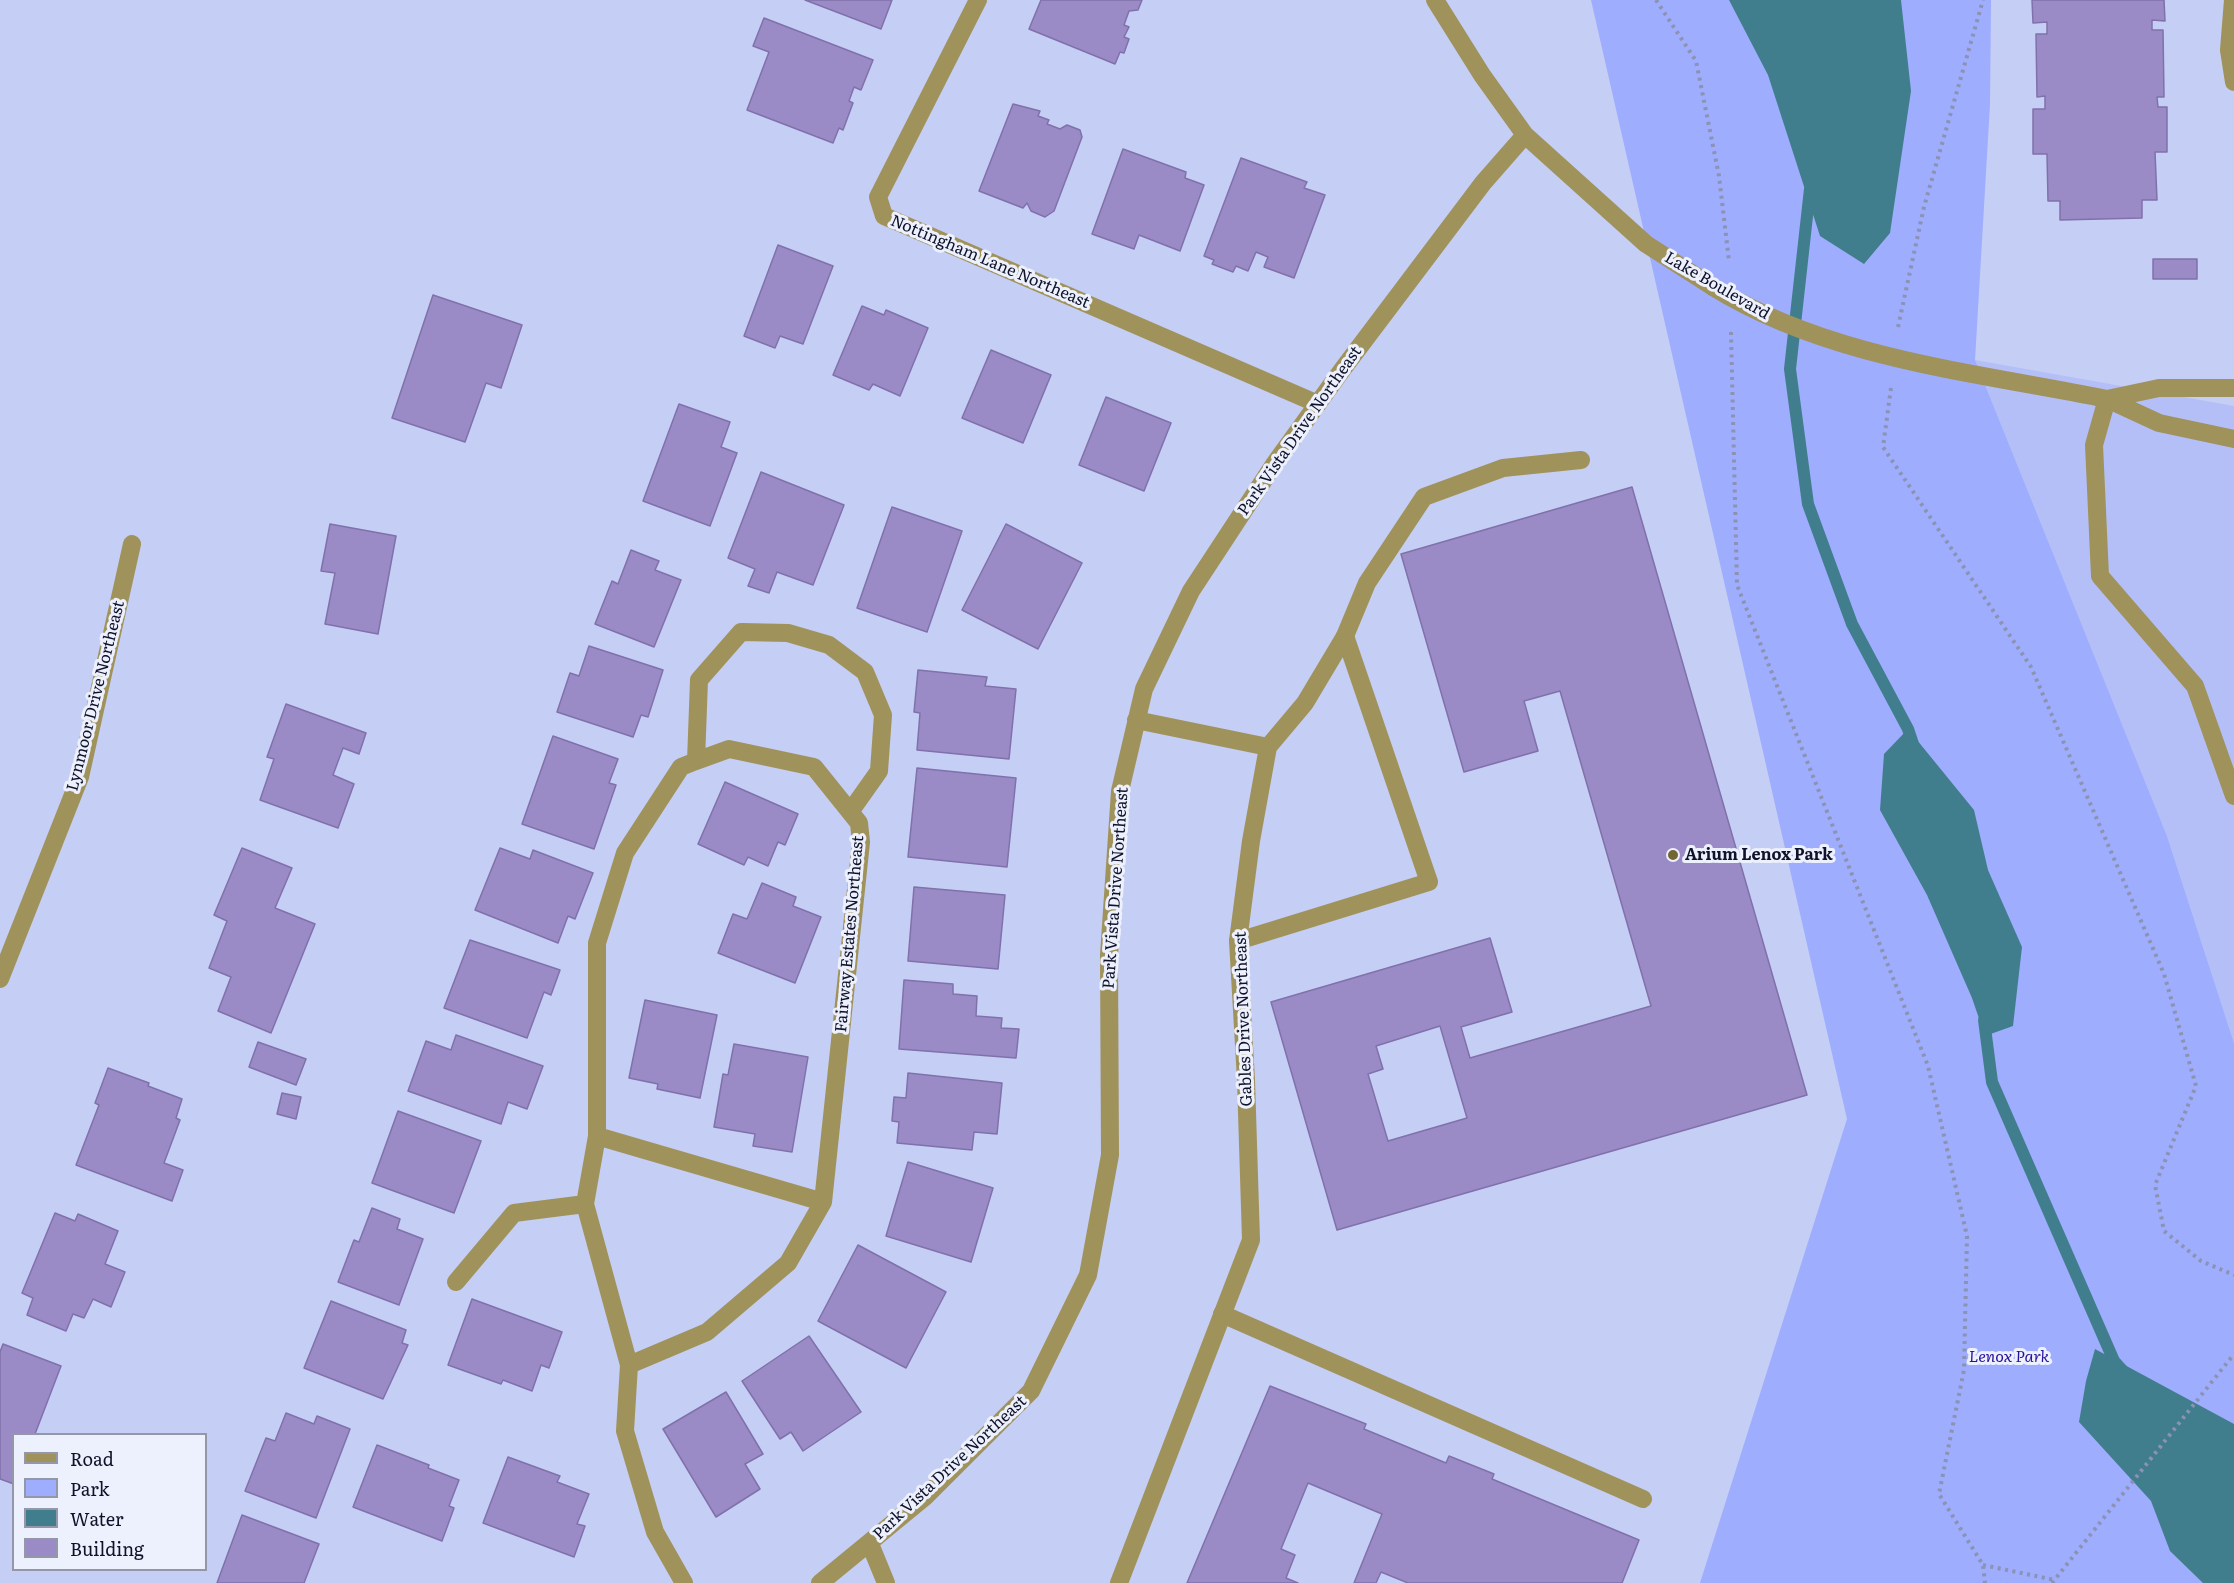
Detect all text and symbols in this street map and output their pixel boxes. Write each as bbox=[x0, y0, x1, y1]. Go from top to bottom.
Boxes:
street label: Nottingham Lane Northeast bbox=[888, 211, 1092, 313]
street label: Lake Boulevard bbox=[1661, 248, 1773, 324]
street label: Park Vista Drive Northeast bbox=[1234, 343, 1366, 519]
street label: Lynmoor Drive Northeast bbox=[63, 599, 129, 793]
street label: Park Vista Drive Northeast bbox=[1099, 786, 1133, 990]
street label: Fairway Estates Northeast bbox=[832, 835, 868, 1033]
place label: Arium Lenox Park bbox=[1685, 845, 1833, 865]
marker: Arium Lenox Park bbox=[1666, 848, 1680, 862]
street label: Gables Drive Northeast bbox=[1231, 931, 1257, 1107]
park label: Lenox Park bbox=[1969, 1347, 2049, 1367]
street label: Park Vista Drive Northeast bbox=[869, 1392, 1031, 1544]
legend bbox=[12, 1433, 207, 1571]
text: Road bbox=[70, 1445, 114, 1472]
text: Park bbox=[70, 1475, 109, 1502]
text: Water bbox=[70, 1505, 123, 1532]
text: Building bbox=[70, 1535, 144, 1562]

